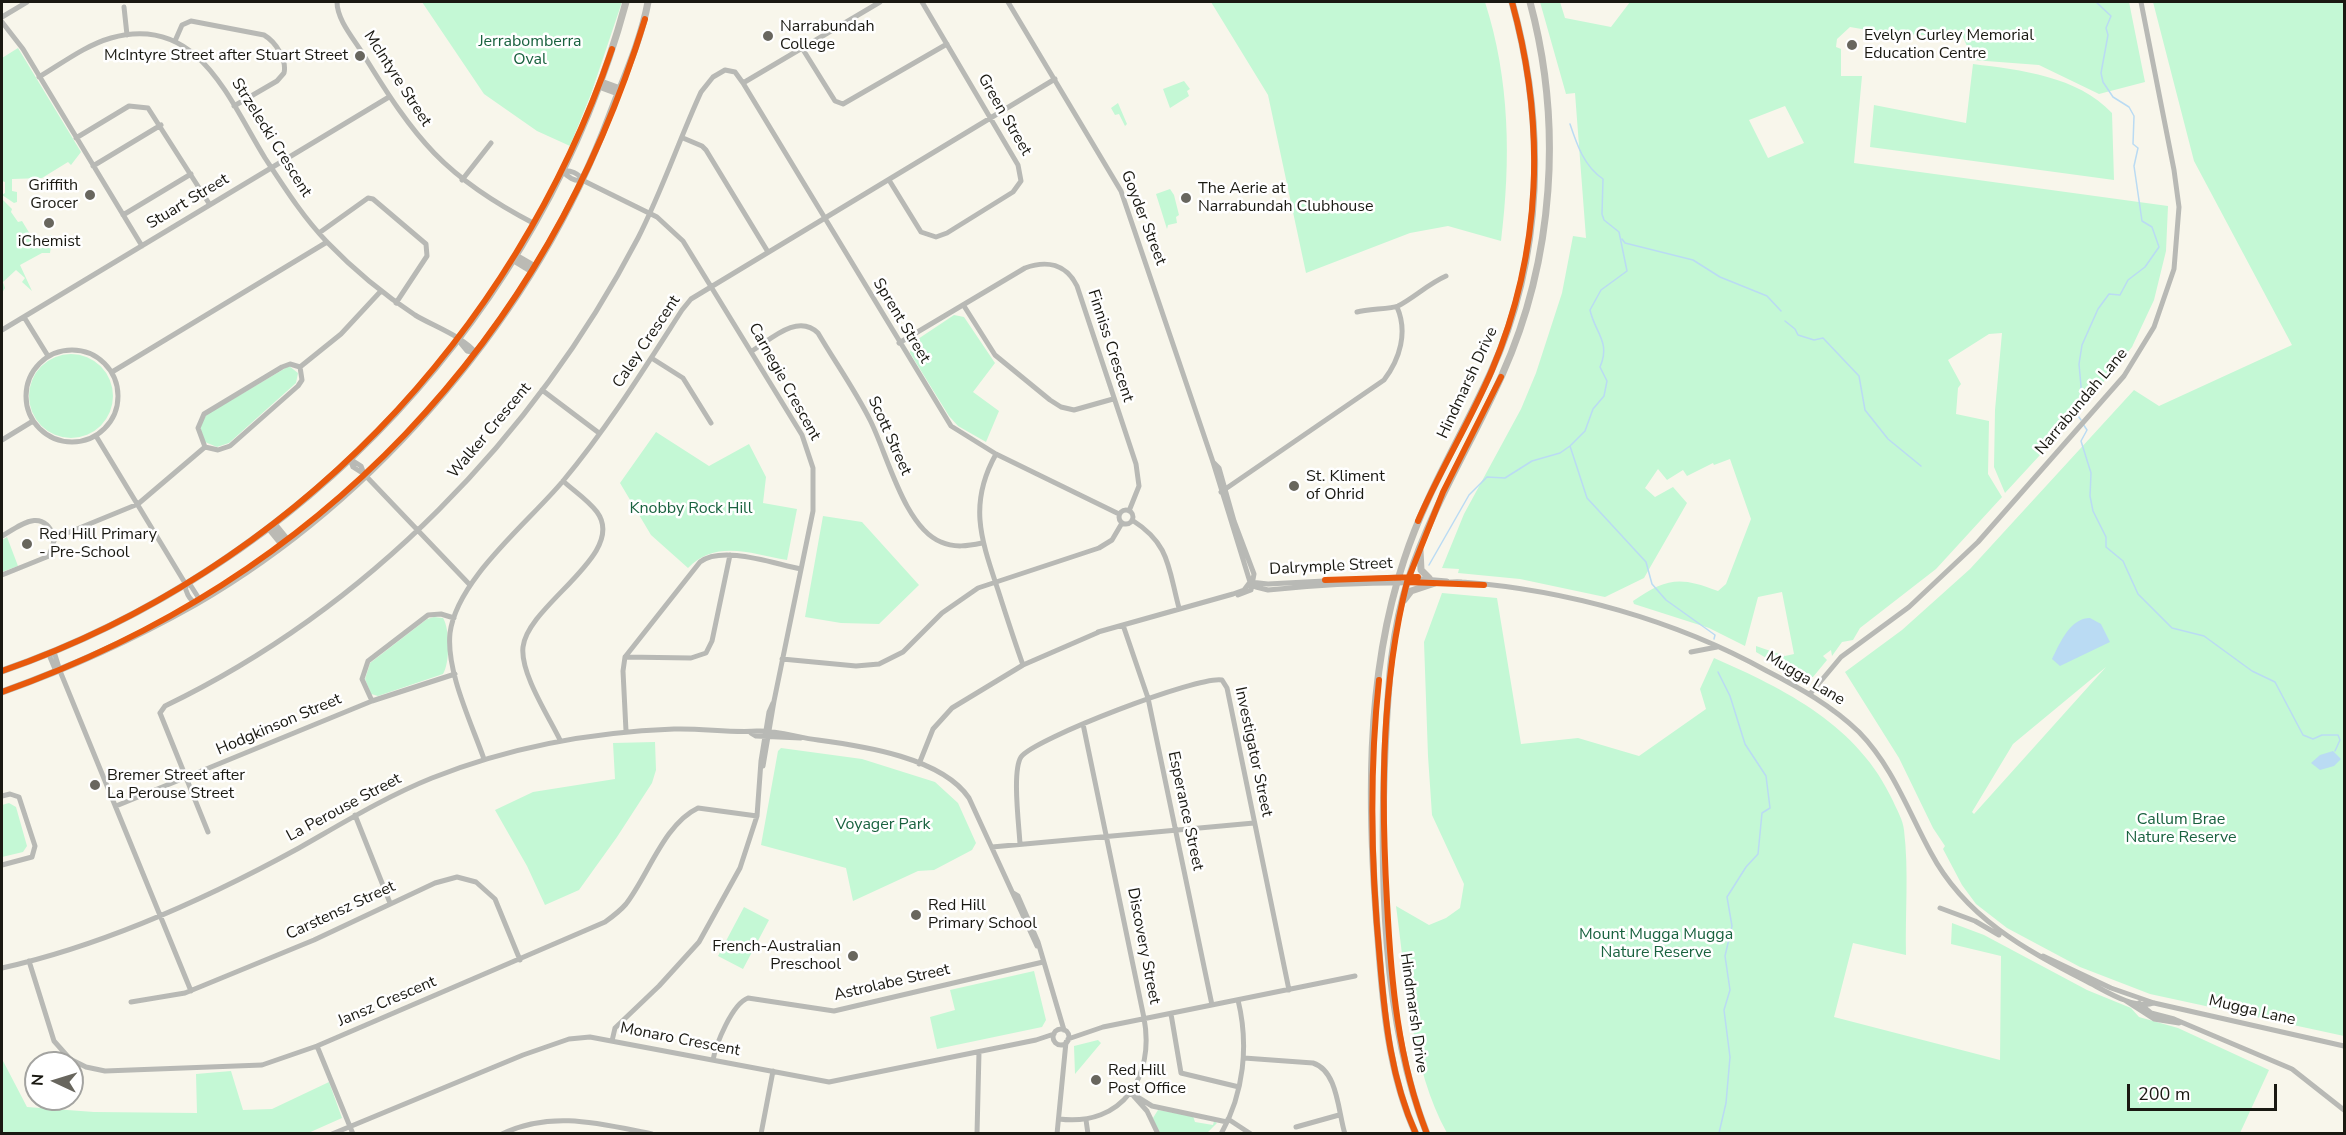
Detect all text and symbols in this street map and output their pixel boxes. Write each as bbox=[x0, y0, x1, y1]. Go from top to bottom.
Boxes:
place label: Narrabundah College bbox=[780, 17, 874, 55]
place label: Evelyn Curley Memorial Education Centre bbox=[1864, 26, 2034, 64]
street label: McIntyre Street bbox=[359, 28, 435, 130]
marker: Narrabundah College bbox=[761, 29, 775, 43]
park label: Jerrabomberra Oval bbox=[478, 32, 582, 70]
marker: Evelyn Curley Memorial Education Centre bbox=[1845, 38, 1859, 52]
place label: McIntyre Street after Stuart Street bbox=[104, 46, 348, 66]
marker: McIntyre Street after Stuart Street bbox=[353, 49, 367, 63]
street label: Green Street bbox=[973, 71, 1035, 159]
street label: Strzelecki Crescent bbox=[227, 75, 315, 201]
street label: Goyder Street bbox=[1116, 168, 1170, 268]
street label: Stuart Street bbox=[143, 170, 233, 234]
place label: Griffith Grocer bbox=[28, 176, 78, 214]
place label: The Aerie at Narrabundah Clubhouse bbox=[1198, 179, 1374, 217]
marker: Griffith Grocer bbox=[83, 188, 97, 202]
marker: The Aerie at Narrabundah Clubhouse bbox=[1179, 191, 1193, 205]
marker: iChemist bbox=[42, 216, 56, 230]
place label: iChemist bbox=[18, 232, 80, 252]
street label: Sprent Street bbox=[868, 275, 934, 367]
street label: Finniss Crescent bbox=[1083, 287, 1137, 405]
street label: Caley Crescent bbox=[609, 292, 685, 392]
street label: Carnegie Crescent bbox=[744, 320, 824, 444]
street label: Hindmarsh Drive bbox=[1434, 324, 1502, 442]
street label: Narrabundah Lane bbox=[2032, 345, 2132, 459]
street label: Walker Crescent bbox=[444, 379, 536, 483]
street label: Scott Street bbox=[863, 393, 915, 479]
place label: St. Kliment of Ohrid bbox=[1306, 467, 1385, 505]
marker: St. Kliment of Ohrid bbox=[1287, 479, 1301, 493]
park label: Knobby Rock Hill bbox=[629, 499, 753, 519]
place label: Red Hill Primary - Pre-School bbox=[39, 525, 157, 563]
marker: Red Hill Primary - Pre-School bbox=[20, 537, 34, 551]
street label: Dalrymple Street bbox=[1269, 554, 1393, 580]
street label: Mugga Lane bbox=[1762, 648, 1848, 710]
street label: Investigator Street bbox=[1230, 685, 1276, 819]
street label: Hodgkinson Street bbox=[214, 690, 344, 760]
street label: Esperance Street bbox=[1163, 750, 1207, 872]
place label: Bremer Street after La Perouse Street bbox=[107, 766, 245, 804]
street label: La Perouse Street bbox=[283, 770, 405, 846]
marker: Bremer Street after La Perouse Street bbox=[88, 778, 102, 792]
park label: Callum Brae Nature Reserve bbox=[2125, 810, 2237, 848]
park label: Voyager Park bbox=[835, 815, 931, 835]
street label: Carstensz Street bbox=[283, 877, 399, 945]
street label: Discovery Street bbox=[1122, 886, 1164, 1006]
place label: Red Hill Primary School bbox=[928, 896, 1037, 934]
marker: Red Hill Primary School bbox=[909, 908, 923, 922]
park label: Mount Mugga Mugga Nature Reserve bbox=[1579, 925, 1733, 963]
place label: French-Australian Preschool bbox=[712, 937, 841, 975]
marker: French-Australian Preschool bbox=[846, 949, 860, 963]
street label: Hindmarsh Drive bbox=[1395, 952, 1431, 1074]
street label: Astrolabe Street bbox=[832, 960, 952, 1006]
street label: Jansz Crescent bbox=[335, 973, 439, 1031]
street label: Mugga Lane bbox=[2207, 992, 2297, 1030]
street label: Monaro Crescent bbox=[618, 1019, 742, 1061]
north arrow bbox=[24, 1051, 84, 1111]
place label: Red Hill Post Office bbox=[1108, 1061, 1186, 1099]
scale bar bbox=[2130, 1072, 2280, 1110]
text: N bbox=[27, 1073, 49, 1087]
marker: Red Hill Post Office bbox=[1089, 1073, 1103, 1087]
text: 200 m bbox=[2138, 1082, 2190, 1106]

